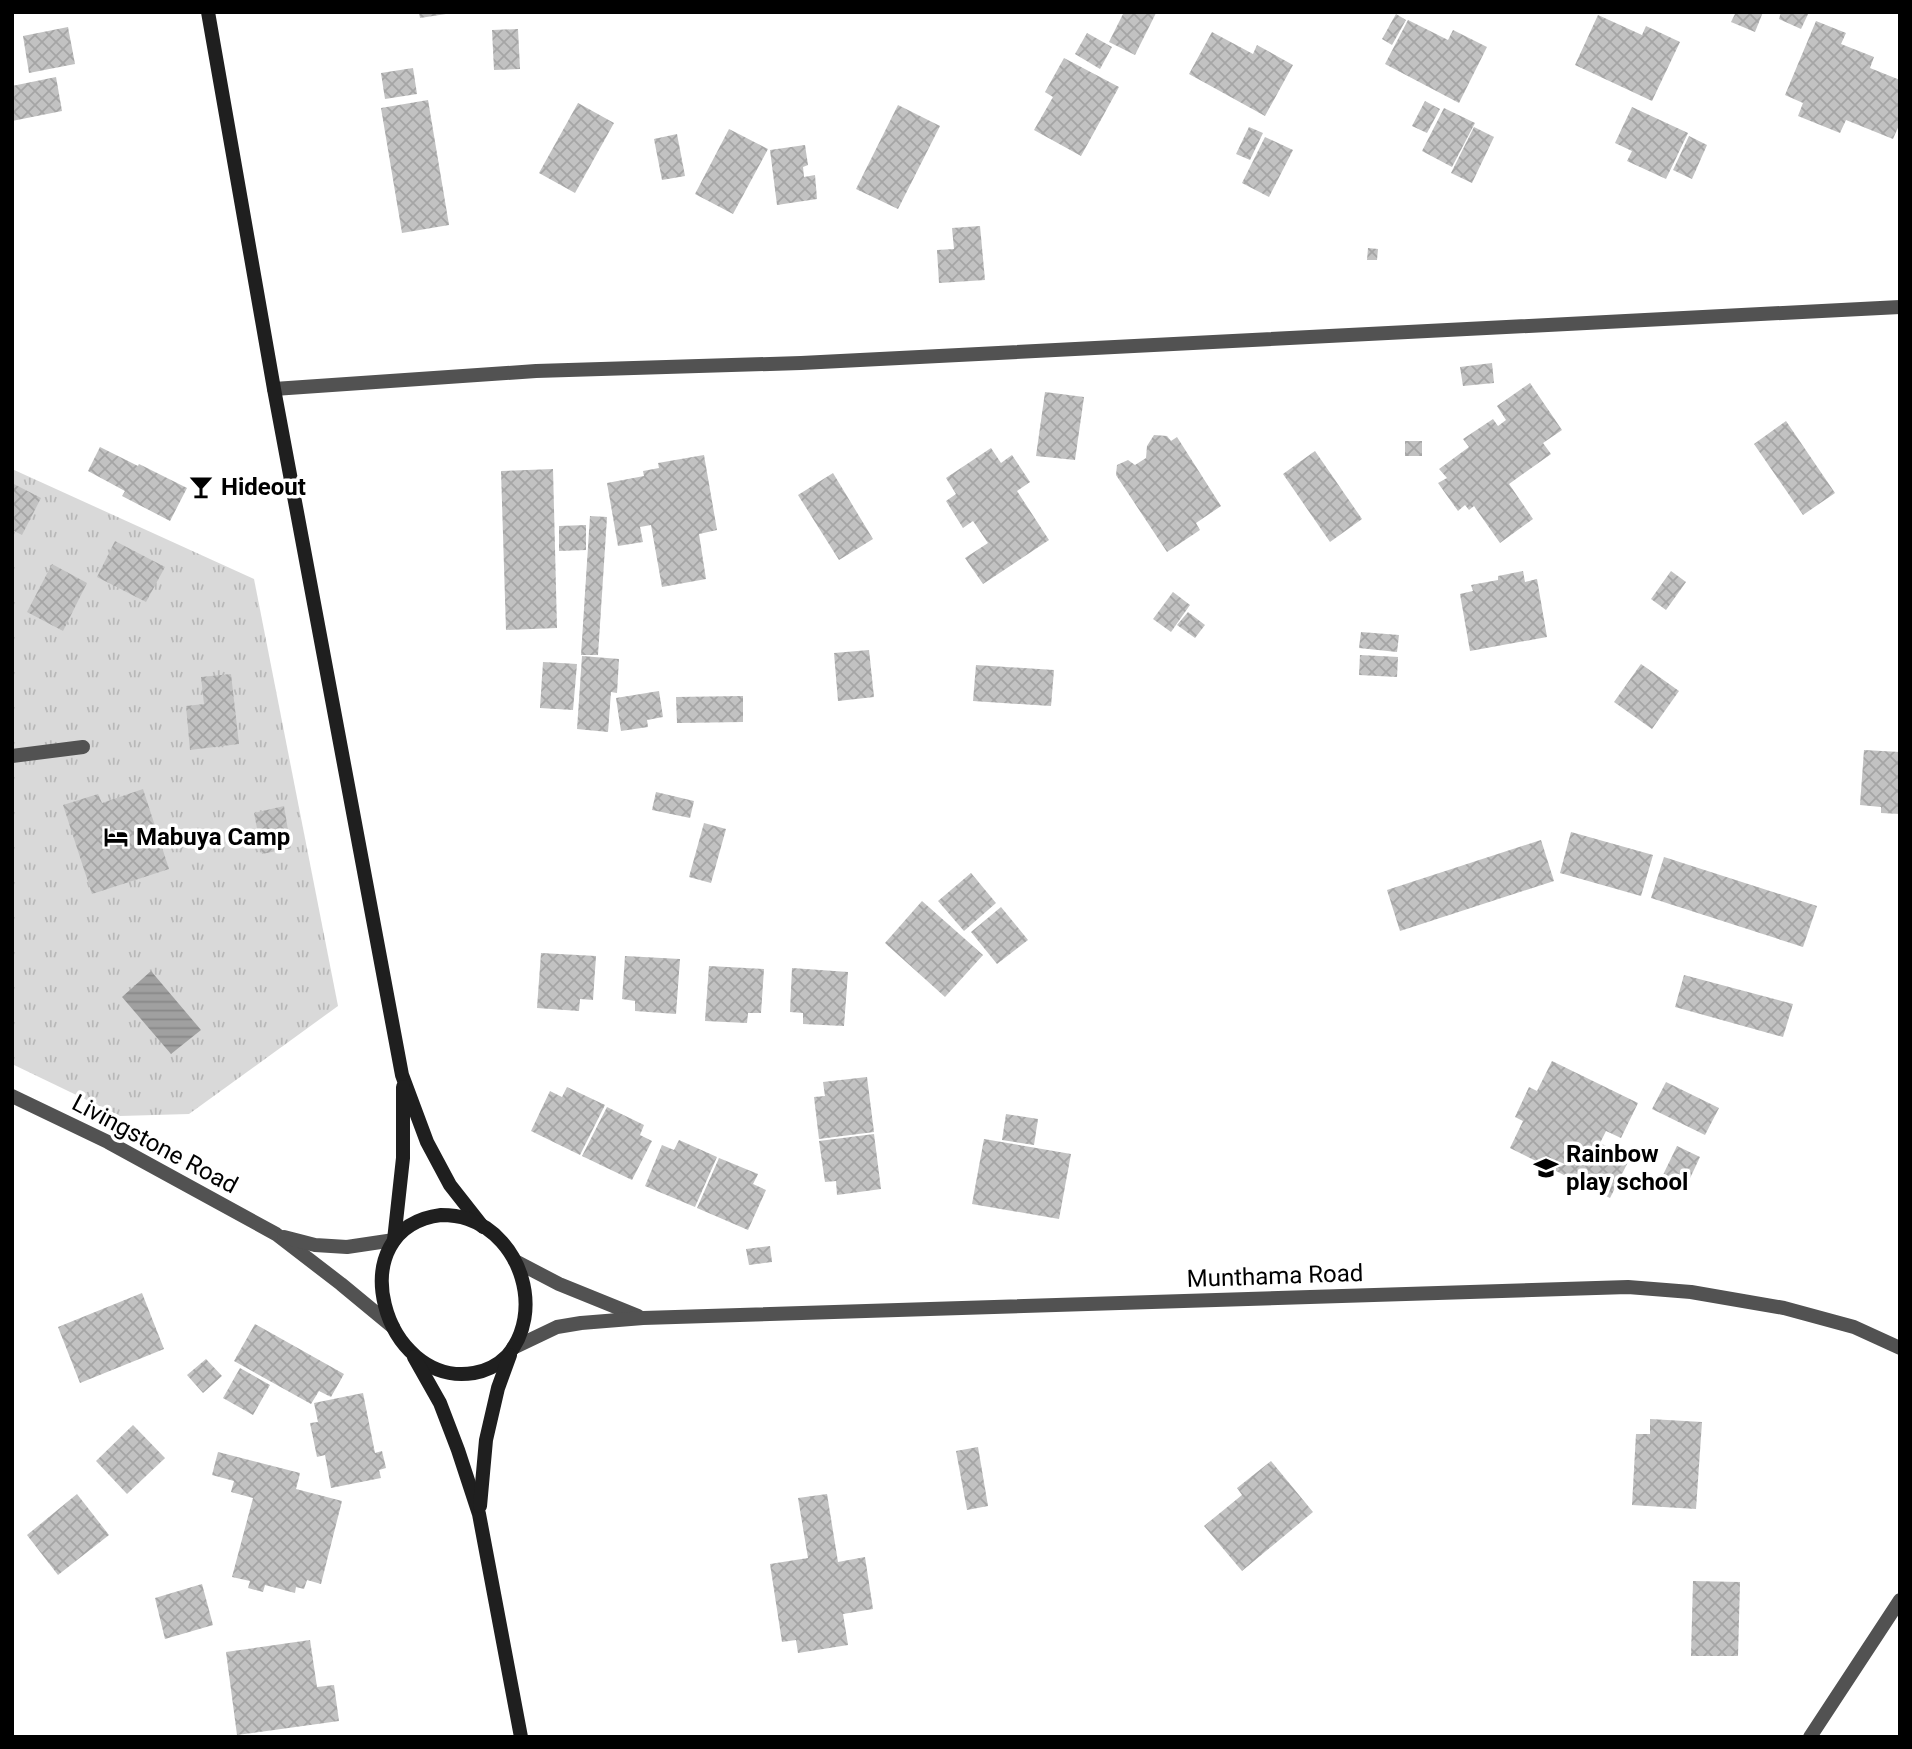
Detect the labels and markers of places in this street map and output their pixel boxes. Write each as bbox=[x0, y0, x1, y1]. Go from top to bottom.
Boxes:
bar icon: Hideout bbox=[187, 473, 215, 501]
place label: Hideout bbox=[221, 473, 306, 501]
hotel icon: Mabuya Camp bbox=[102, 823, 130, 851]
place label: Mabuya Camp bbox=[136, 823, 290, 851]
place label: Rainbow play school bbox=[1566, 1140, 1688, 1196]
school or university icon: Rainbow play school bbox=[1532, 1154, 1560, 1182]

